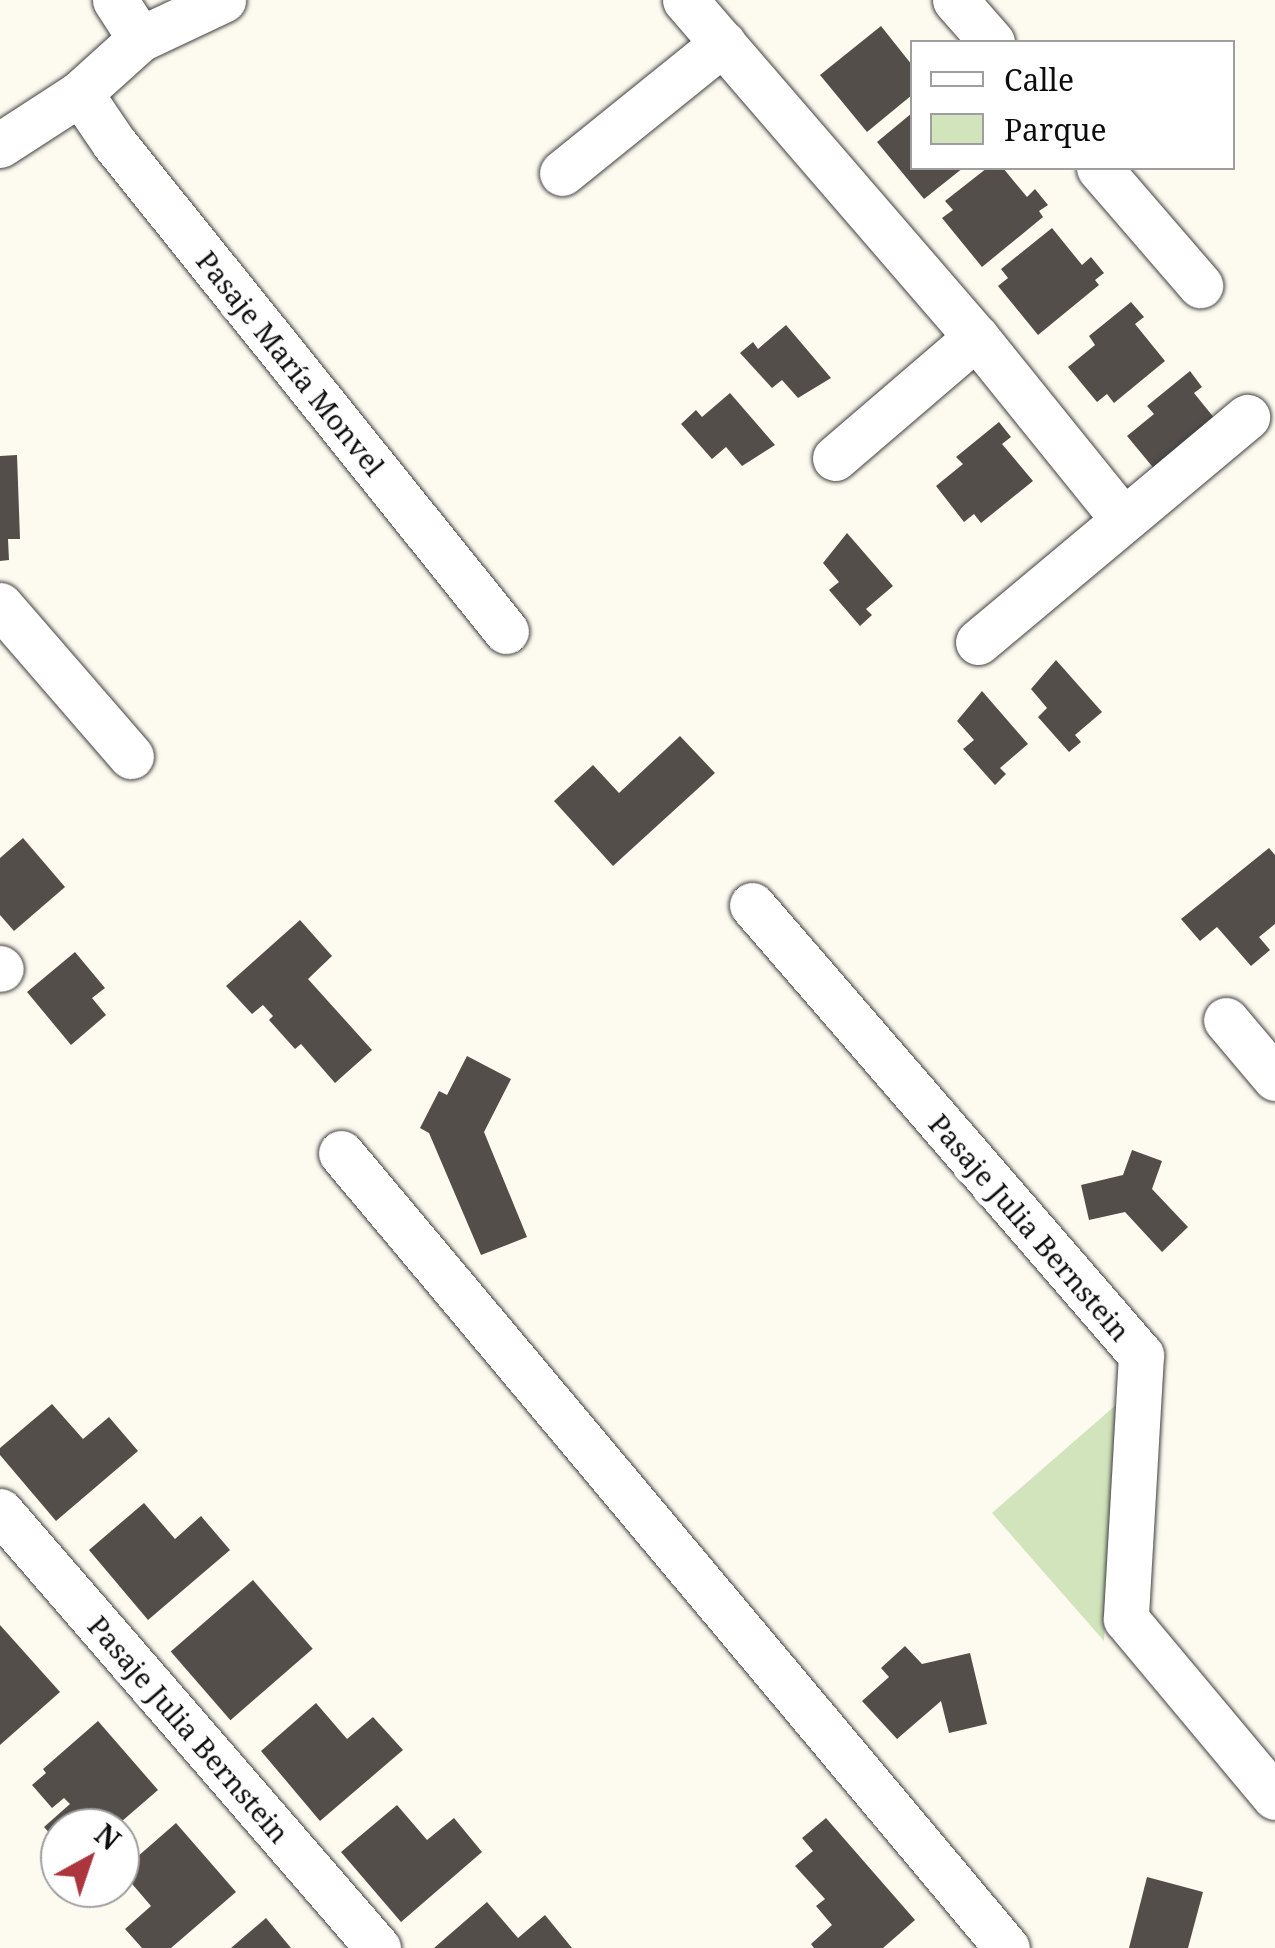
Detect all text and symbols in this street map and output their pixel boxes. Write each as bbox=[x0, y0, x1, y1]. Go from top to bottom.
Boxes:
legend bbox=[910, 40, 1235, 170]
text: Calle bbox=[1004, 59, 1074, 100]
text: Parque bbox=[1004, 109, 1107, 150]
street label: Pasaje María Monvel bbox=[190, 244, 392, 482]
street label: Pasaje Julia Bernstein bbox=[922, 1107, 1138, 1347]
street label: Pasaje Julia Bernstein bbox=[81, 1609, 297, 1849]
north arrow bbox=[40, 1808, 140, 1908]
text: N bbox=[87, 1815, 129, 1858]

